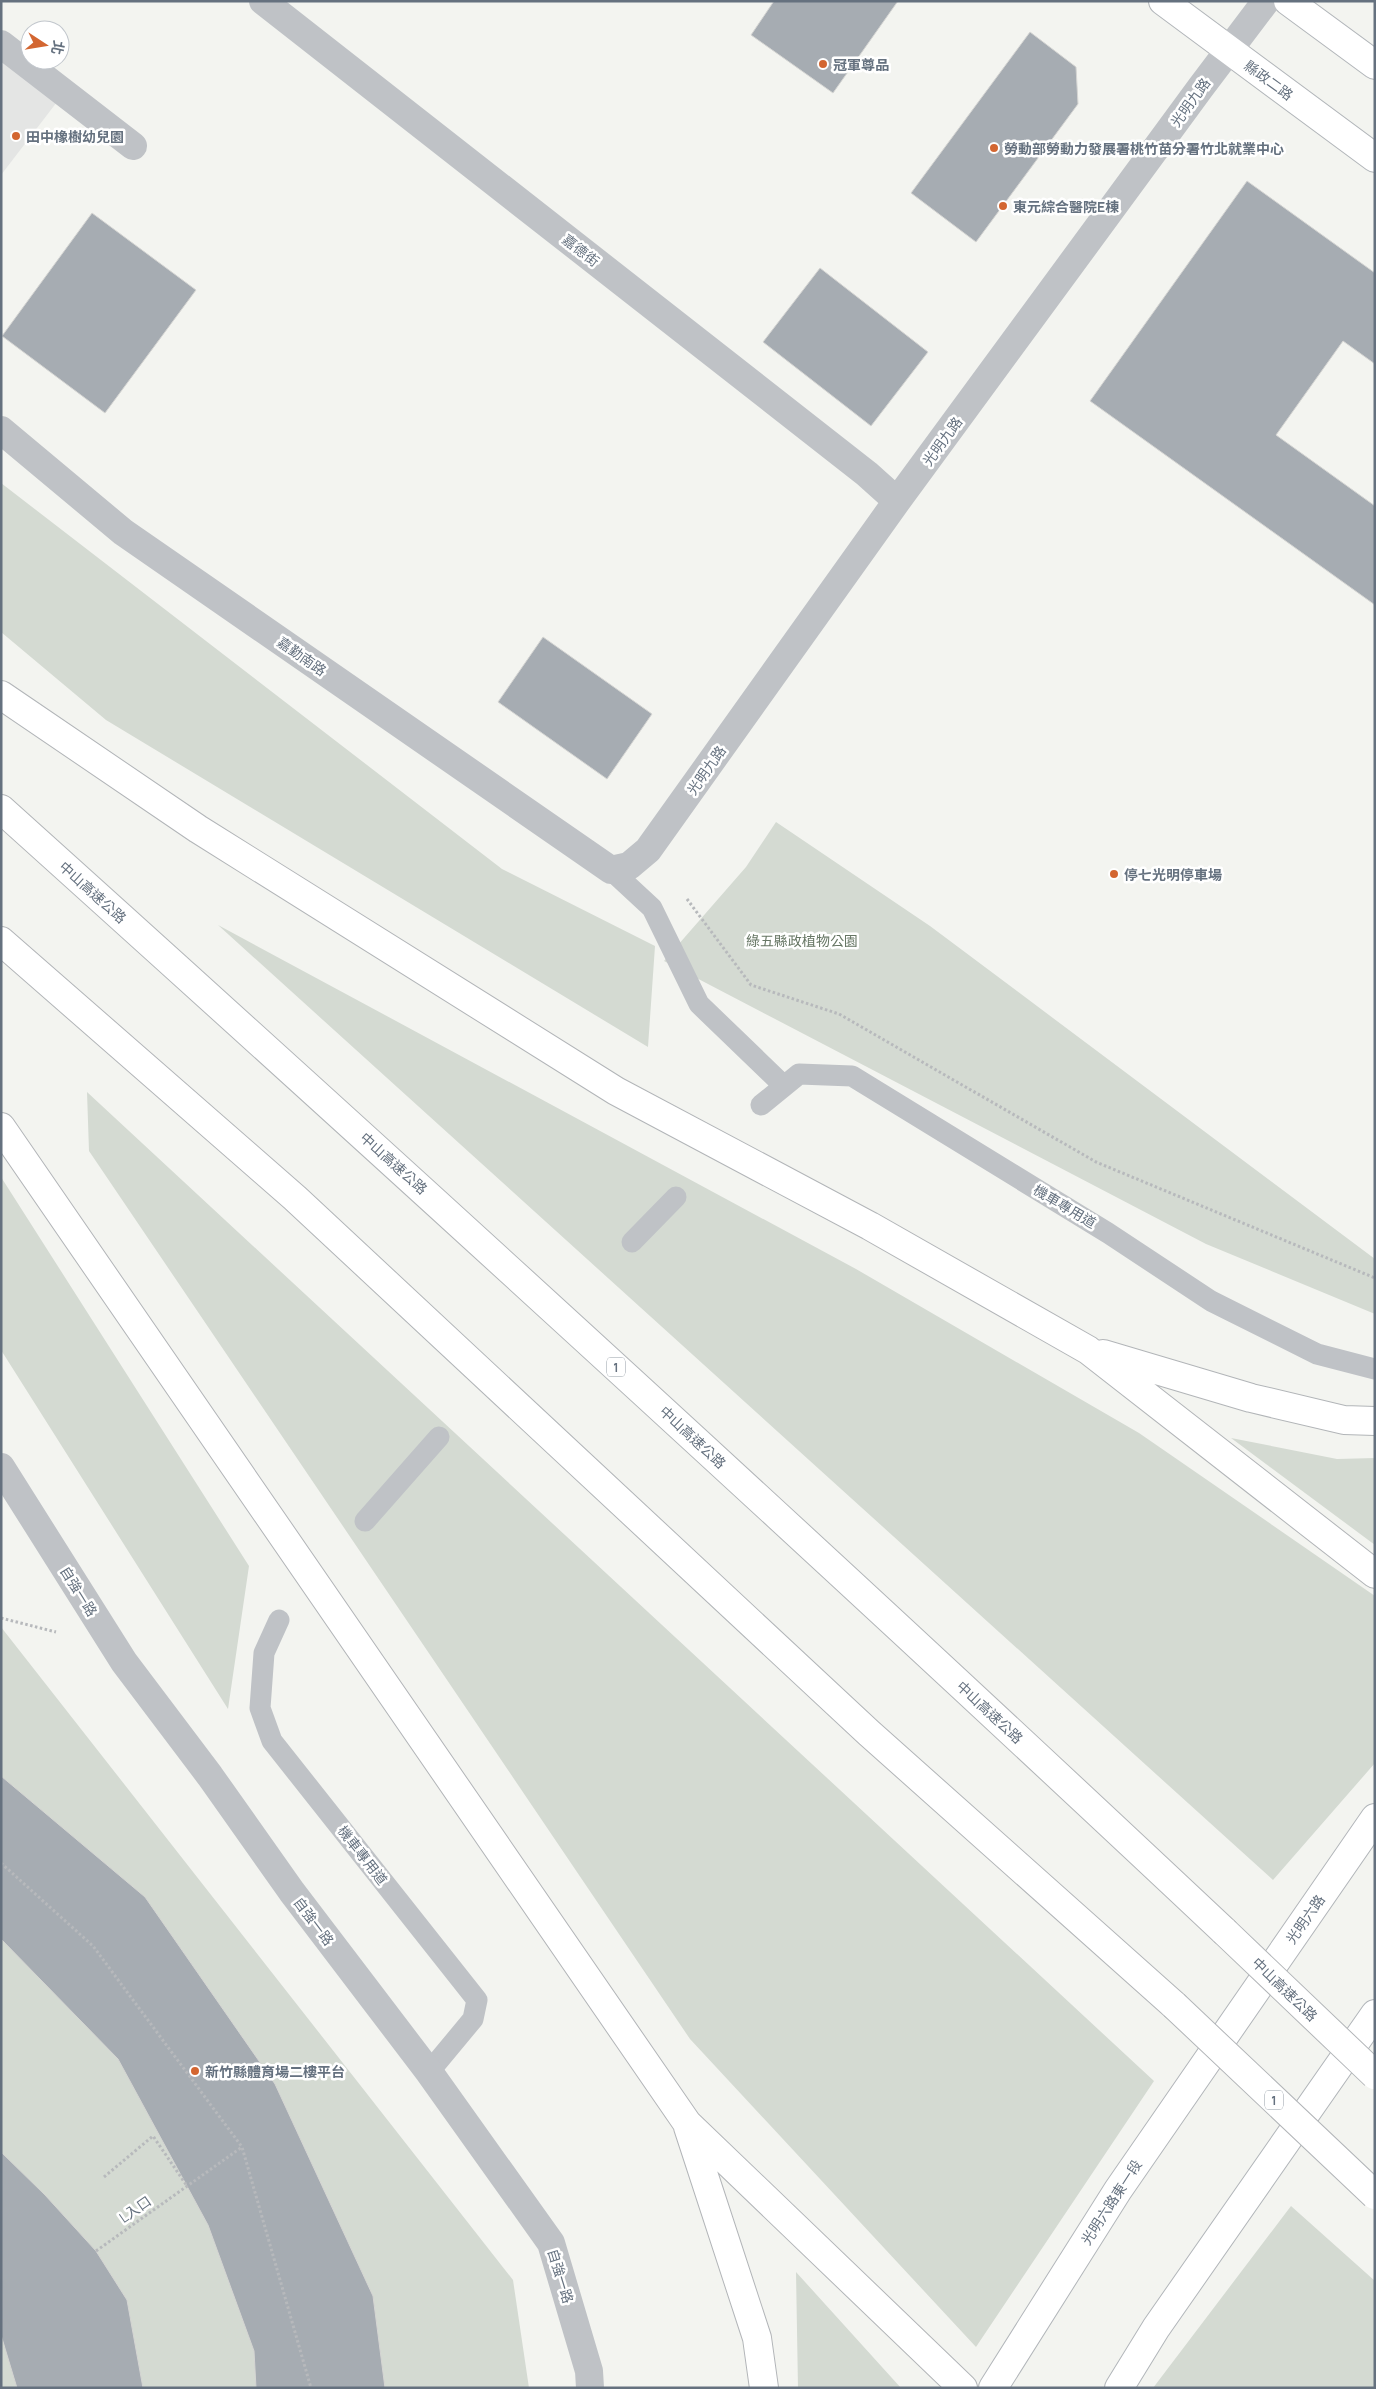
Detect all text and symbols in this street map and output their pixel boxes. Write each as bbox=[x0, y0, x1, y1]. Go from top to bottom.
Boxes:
north arrow bbox=[20, 20, 70, 70]
text: 北 bbox=[47, 39, 69, 57]
place label: 冠軍尊品 bbox=[833, 55, 889, 74]
street label: 縣政二路 bbox=[1241, 56, 1297, 104]
marker: 冠軍尊品 bbox=[817, 58, 829, 70]
street label: 光明九路 bbox=[1166, 74, 1214, 130]
place label: 田中橡樹幼兒園 bbox=[26, 127, 124, 146]
marker: 田中橡樹幼兒園 bbox=[10, 130, 22, 142]
place label: 勞動部勞動力發展署桃竹苗分署竹北就業中心 bbox=[1004, 139, 1284, 158]
marker: 勞動部勞動力發展署桃竹苗分署竹北就業中心 bbox=[988, 142, 1000, 154]
place label: 東元綜合醫院E棟 bbox=[1013, 197, 1119, 216]
marker: 東元綜合醫院E棟 bbox=[997, 200, 1009, 212]
street label: 嘉德街 bbox=[559, 230, 603, 270]
street label: 光明九路 bbox=[918, 413, 966, 469]
street label: 嘉勤南路 bbox=[274, 632, 330, 680]
street label: 光明九路 bbox=[682, 742, 730, 798]
street label: 中山高速公路 bbox=[55, 857, 131, 927]
place label: 停七光明停車場 bbox=[1124, 865, 1222, 884]
marker: 停七光明停車場 bbox=[1108, 868, 1120, 880]
park label: 綠五縣政植物公園 bbox=[746, 931, 858, 950]
street label: 中山高速公路 bbox=[356, 1128, 432, 1198]
street label: 機車專用道 bbox=[1030, 1180, 1100, 1232]
road number: 1 bbox=[607, 1358, 625, 1376]
street label: 中山高速公路 bbox=[656, 1401, 730, 1473]
street label: 自強一路 bbox=[56, 1562, 102, 1620]
street label: 中山高速公路 bbox=[953, 1676, 1027, 1748]
street label: 機車專用道 bbox=[334, 1822, 392, 1888]
street label: 光明六路 bbox=[1281, 1891, 1329, 1947]
street label: 自強一路 bbox=[290, 1893, 338, 1949]
street label: 中山高速公路 bbox=[1248, 1953, 1322, 2025]
place label: 新竹縣體育場二樓平台 bbox=[205, 2062, 345, 2081]
marker: 新竹縣體育場二樓平台 bbox=[189, 2065, 201, 2077]
road number: 1 bbox=[1265, 2090, 1283, 2110]
street label: 光明六路東一段 bbox=[1076, 2156, 1146, 2248]
street label: L入口 bbox=[115, 2191, 155, 2227]
street label: 自強一路 bbox=[544, 2246, 578, 2306]

